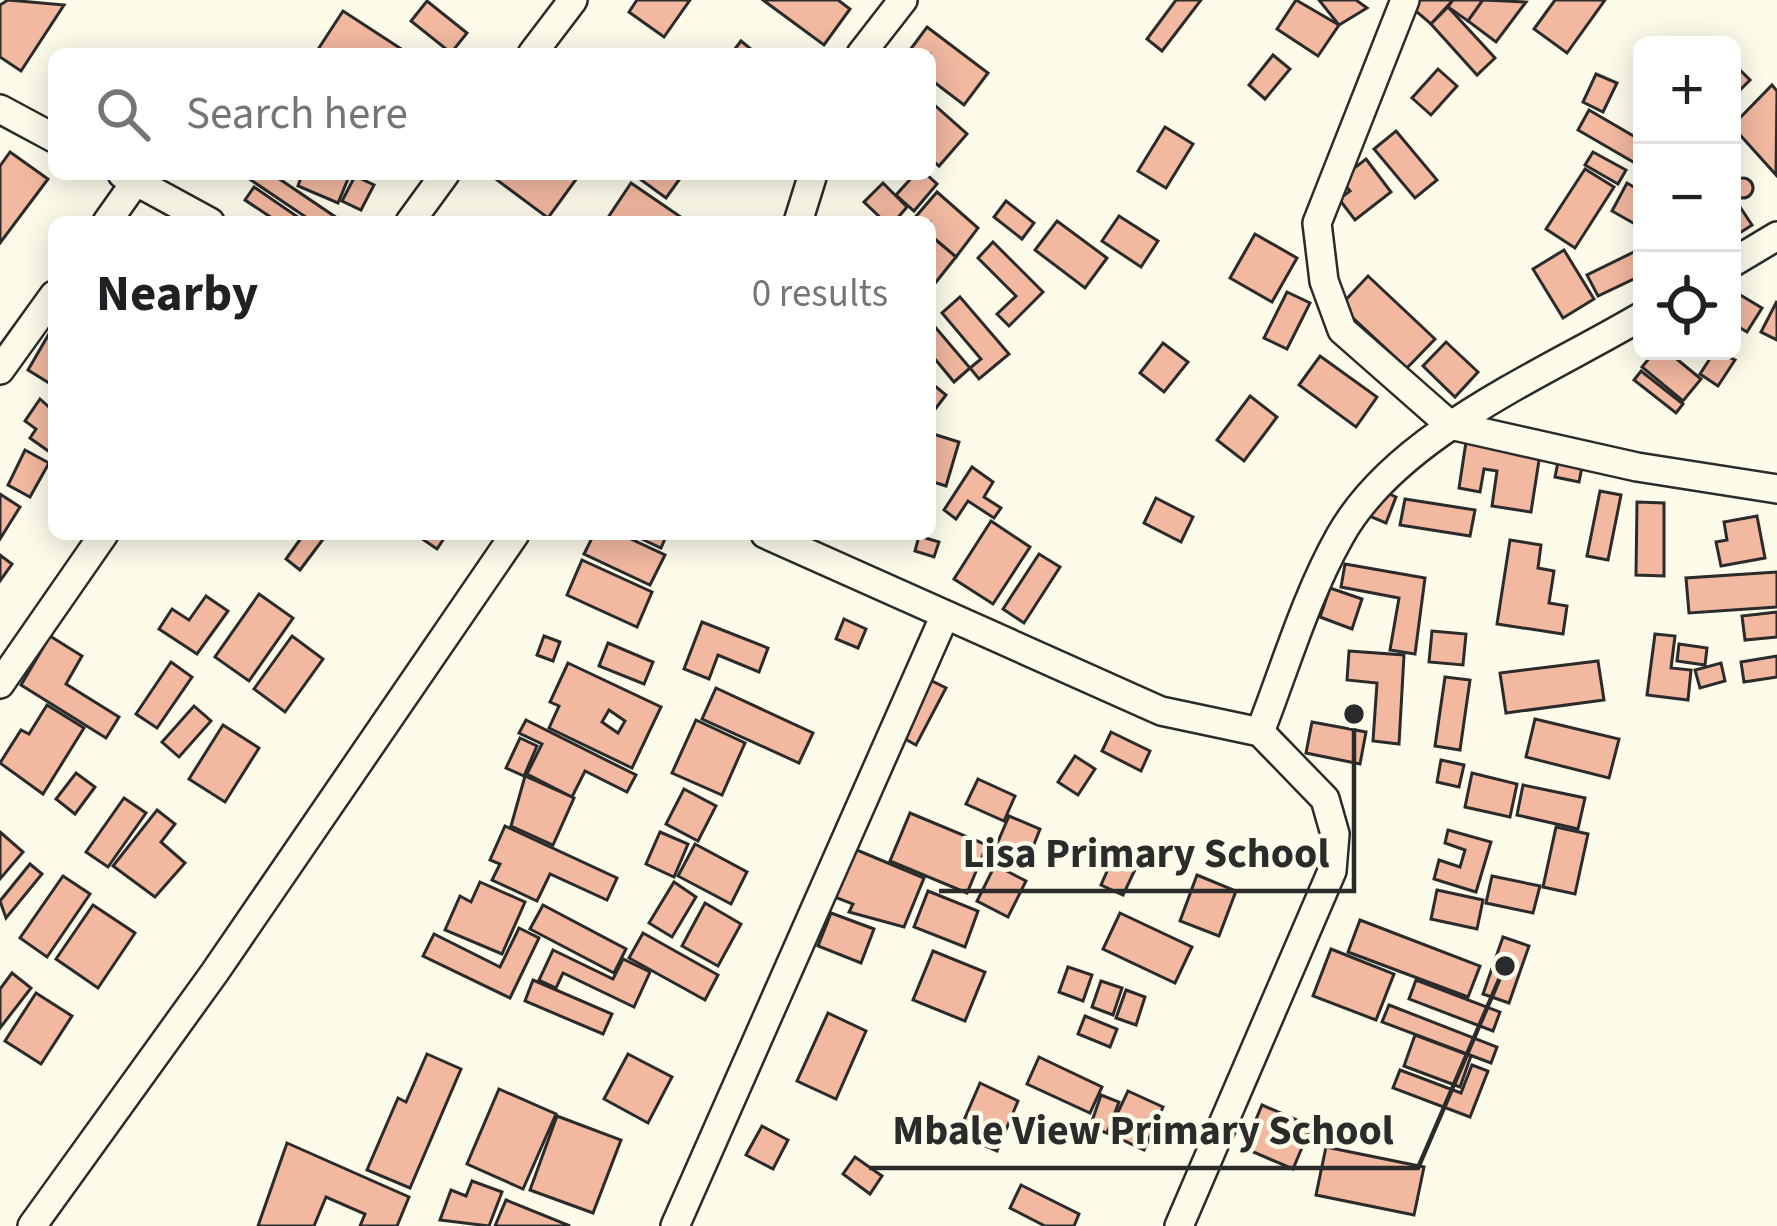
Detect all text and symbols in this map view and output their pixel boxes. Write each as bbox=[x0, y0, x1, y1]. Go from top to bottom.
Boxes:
map controls bbox=[1633, 36, 1741, 360]
button: + bbox=[1633, 36, 1741, 144]
search box bbox=[48, 48, 936, 180]
icon: search bbox=[90, 81, 156, 147]
text: Search here bbox=[186, 82, 408, 146]
button: − bbox=[1633, 144, 1741, 252]
button: locate bbox=[1633, 252, 1741, 360]
text: Nearby bbox=[96, 258, 258, 330]
text: 0 results bbox=[752, 266, 888, 322]
callout: Lisa Primary School bbox=[939, 813, 1354, 891]
text: Lisa Primary School bbox=[963, 824, 1329, 884]
callout: Mbale View Primary School bbox=[869, 1090, 1418, 1168]
text: Mbale View Primary School bbox=[892, 1101, 1394, 1161]

